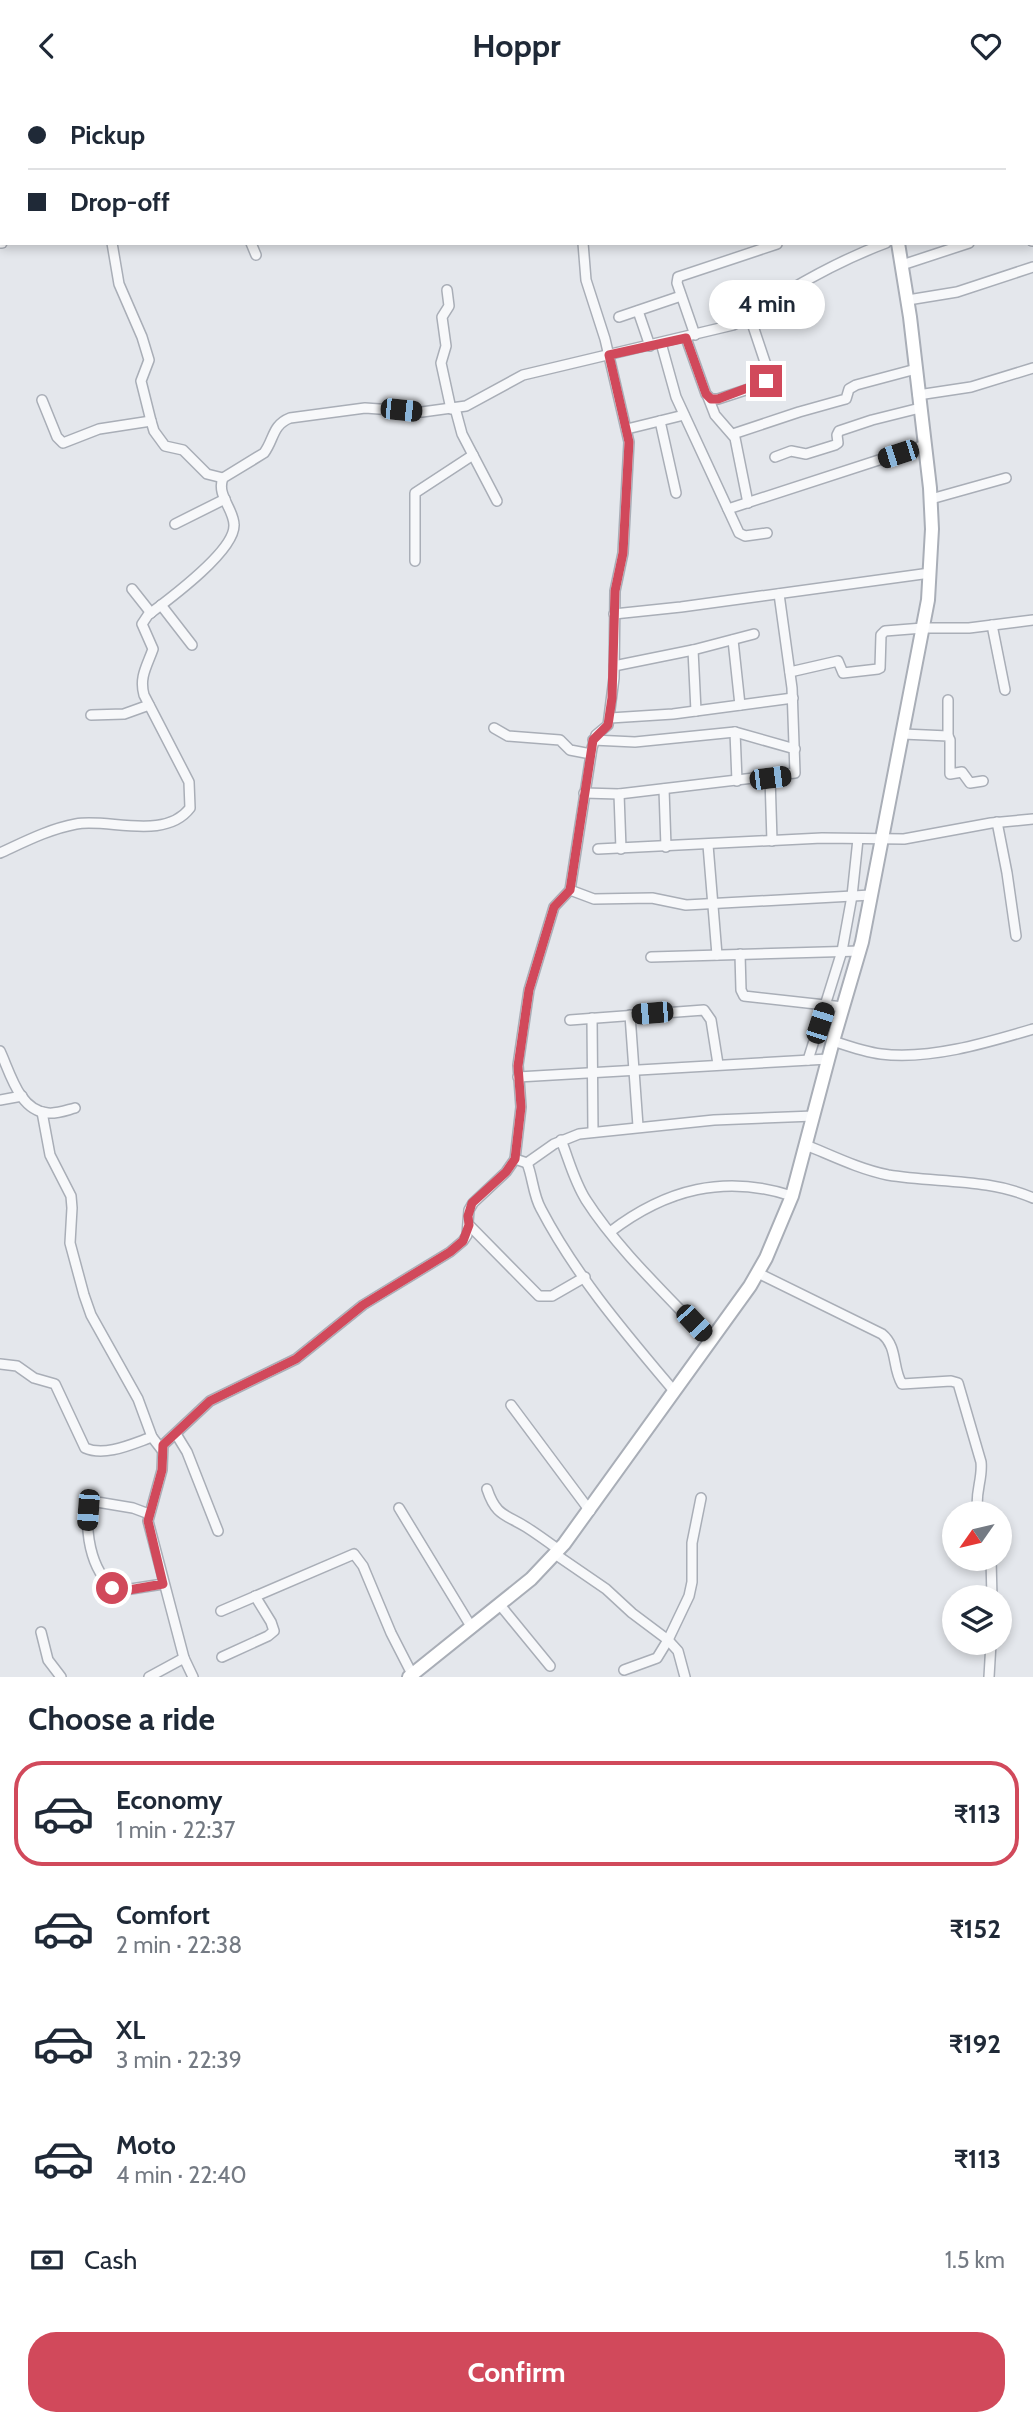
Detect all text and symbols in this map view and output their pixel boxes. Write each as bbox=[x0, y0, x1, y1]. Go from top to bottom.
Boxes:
text: Hoppr bbox=[472, 26, 561, 65]
icon: back bbox=[28, 27, 66, 65]
icon: heart bbox=[967, 27, 1005, 65]
text: Pickup bbox=[70, 119, 145, 151]
text: Drop-off bbox=[70, 186, 170, 218]
callout: 4 min bbox=[708, 279, 824, 329]
text: 4 min bbox=[738, 290, 796, 318]
route end bbox=[750, 365, 782, 397]
car bbox=[380, 397, 423, 423]
car bbox=[875, 438, 922, 470]
car bbox=[748, 765, 793, 791]
car bbox=[804, 1000, 837, 1046]
car bbox=[631, 1001, 674, 1025]
car bbox=[672, 1300, 717, 1346]
car bbox=[77, 1488, 100, 1532]
north arrow bbox=[942, 1501, 1012, 1571]
map controls bbox=[942, 1501, 1012, 1655]
route start bbox=[96, 1572, 128, 1604]
button: layers bbox=[942, 1585, 1012, 1655]
text: Choose a ride bbox=[28, 1699, 215, 1738]
icon: car bbox=[32, 1782, 95, 1845]
text: Economy bbox=[116, 1784, 222, 1816]
text: ₹113 bbox=[954, 1798, 1001, 1830]
text: 1 min · 22:37 bbox=[116, 1816, 235, 1844]
icon: car bbox=[32, 1897, 95, 1960]
text: Comfort bbox=[116, 1899, 210, 1931]
text: ₹152 bbox=[950, 1913, 1001, 1945]
text: 2 min · 22:38 bbox=[116, 1931, 242, 1959]
icon: car bbox=[32, 2012, 95, 2075]
text: XL bbox=[116, 2014, 145, 2046]
text: ₹192 bbox=[949, 2028, 1001, 2060]
text: 3 min · 22:39 bbox=[116, 2046, 242, 2074]
icon: car bbox=[32, 2127, 95, 2190]
text: Moto bbox=[116, 2129, 176, 2161]
text: ₹113 bbox=[954, 2143, 1001, 2175]
text: 4 min · 22:40 bbox=[116, 2161, 246, 2189]
icon: cash bbox=[28, 2241, 66, 2279]
text: Cash bbox=[84, 2244, 137, 2276]
text: 1.5 km bbox=[945, 2246, 1005, 2274]
button: Confirm bbox=[28, 2332, 1005, 2412]

